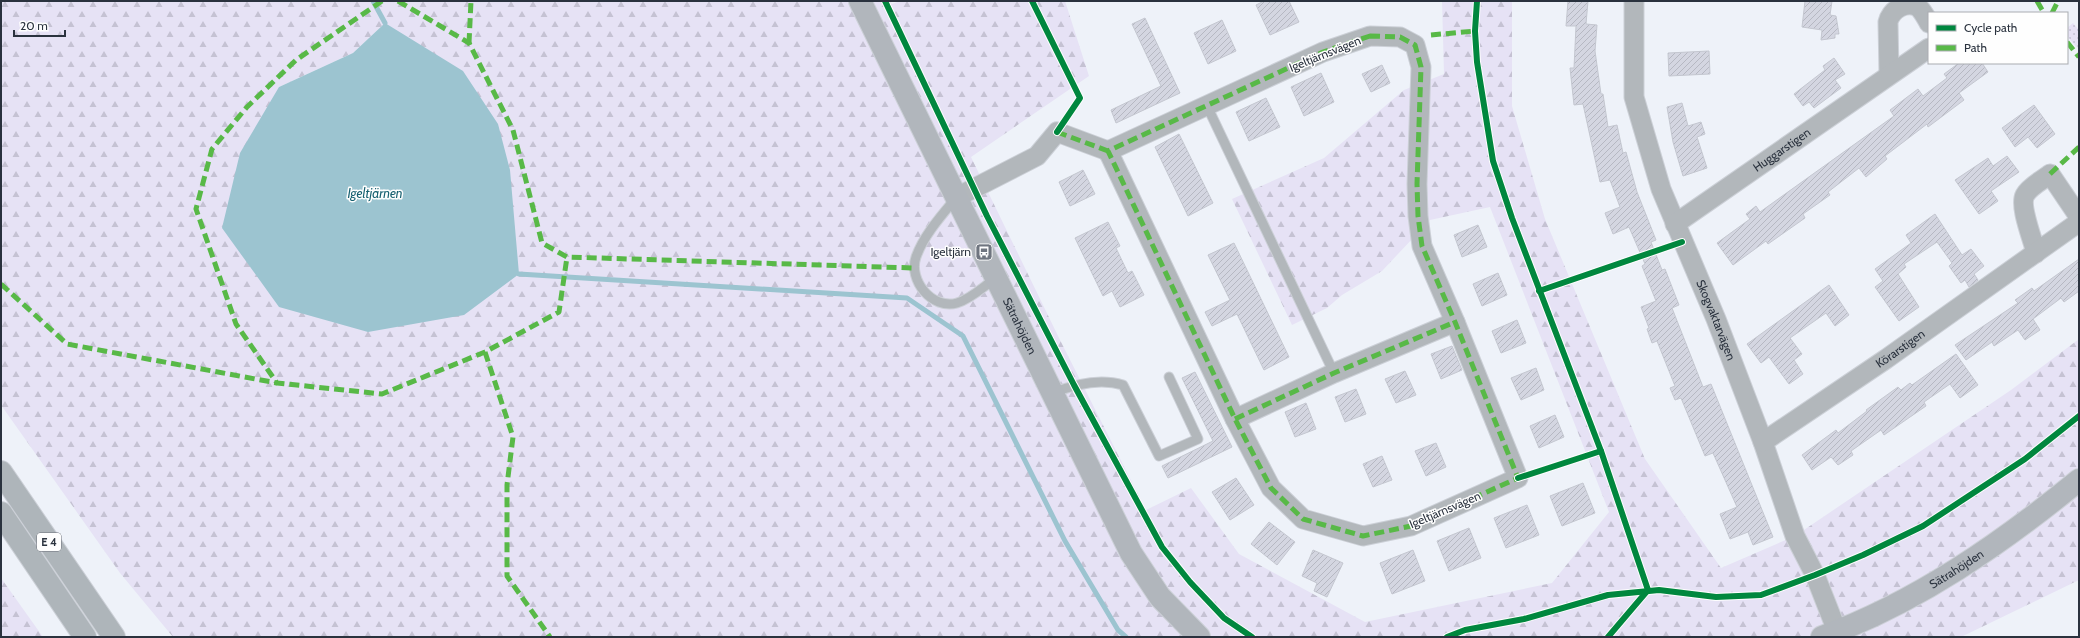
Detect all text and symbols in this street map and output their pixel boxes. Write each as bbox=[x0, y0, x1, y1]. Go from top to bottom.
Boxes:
scale bar bbox=[14, 12, 65, 38]
legend bbox=[1928, 12, 2068, 64]
text: 20 m bbox=[20, 18, 48, 33]
text: Cycle path bbox=[1964, 20, 2017, 35]
street label: Igeltjärnsvägen bbox=[1287, 32, 1363, 75]
text: Path bbox=[1964, 40, 1987, 55]
street label: Huggarstigen bbox=[1750, 124, 1813, 175]
water label: Igeltjärnen bbox=[347, 185, 403, 202]
bus stop icon: Igeltjärn bbox=[974, 242, 994, 262]
place label: Igeltjärn bbox=[930, 244, 971, 259]
street label: Skogvaktarvägen bbox=[1693, 277, 1739, 363]
street label: Sätrahöjden bbox=[1000, 295, 1040, 357]
street label: Körarstigen bbox=[1873, 326, 1928, 371]
street label: Igeltjärnsvägen bbox=[1407, 488, 1483, 531]
road number: E 4 bbox=[37, 533, 61, 551]
street label: Sätrahöjden bbox=[1926, 546, 1987, 591]

